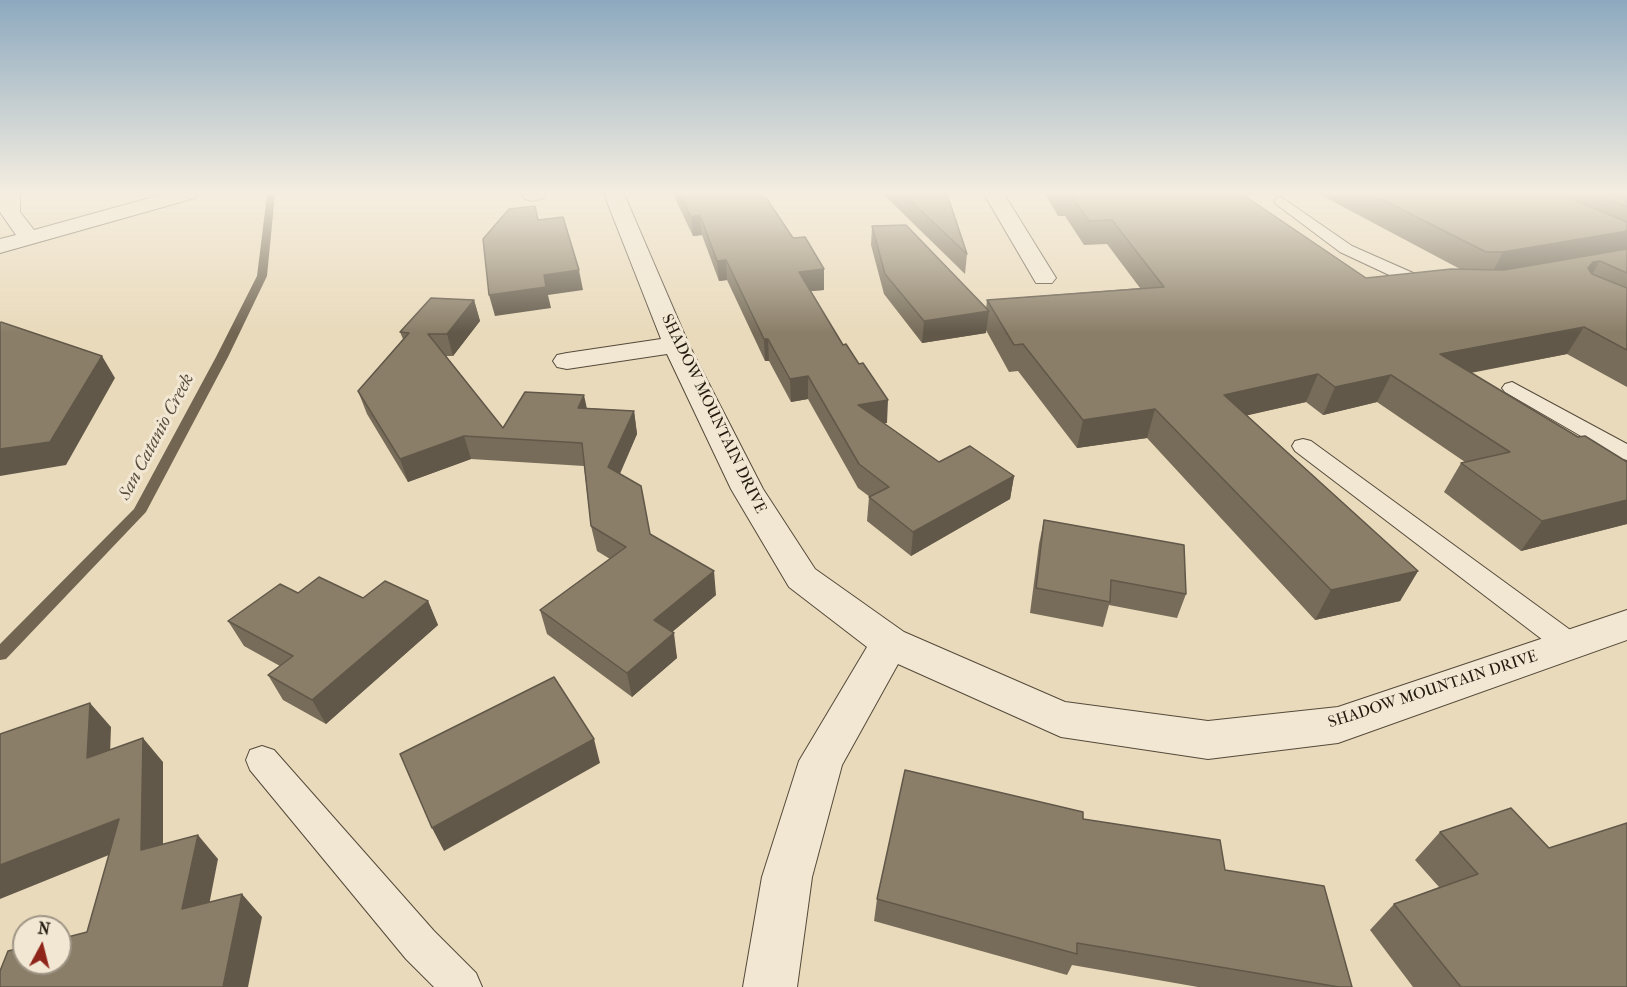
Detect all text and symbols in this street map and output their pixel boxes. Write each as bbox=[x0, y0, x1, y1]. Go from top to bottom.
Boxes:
street label: SHADOW MOUNTAIN DRIVE bbox=[656, 311, 770, 517]
water label: San Catanio Creek bbox=[115, 370, 199, 504]
street label: SHADOW MOUNTAIN DRIVE bbox=[1326, 647, 1540, 733]
north arrow bbox=[12, 915, 72, 975]
text: N bbox=[37, 918, 51, 939]

